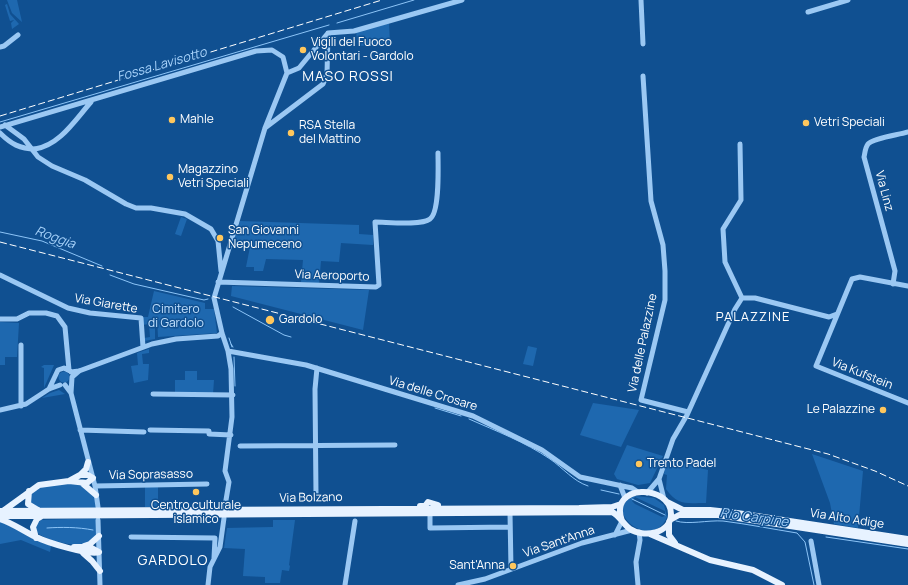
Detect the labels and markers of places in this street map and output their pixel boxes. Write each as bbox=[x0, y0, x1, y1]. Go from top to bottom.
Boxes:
place label: Vigili del Fuoco Volontari - Gardolo bbox=[311, 36, 414, 64]
marker: Vigili del Fuoco Volontari - Gardolo bbox=[298, 45, 308, 55]
place label: Mahle bbox=[180, 113, 214, 127]
marker: Mahle bbox=[167, 115, 177, 125]
place label: Vetri Speciali bbox=[814, 116, 885, 130]
marker: Vetri Speciali bbox=[801, 118, 811, 128]
place label: RSA Stella del Mattino bbox=[299, 119, 361, 147]
marker: RSA Stella del Mattino bbox=[286, 128, 296, 138]
place label: Magazzino Vetri Speciali bbox=[178, 163, 249, 191]
marker: Magazzino Vetri Speciali bbox=[165, 172, 175, 182]
place label: San Giovanni Nepumeceno bbox=[228, 224, 302, 252]
marker: San Giovanni Nepumeceno bbox=[215, 233, 225, 243]
place label: Gardolo bbox=[279, 313, 322, 327]
marker: Gardolo bbox=[264, 314, 276, 326]
place label: Le Palazzine bbox=[807, 403, 875, 417]
marker: Le Palazzine bbox=[878, 405, 888, 415]
place label: Trento Padel bbox=[647, 457, 716, 471]
marker: Trento Padel bbox=[634, 459, 644, 469]
marker: Centro culturale islamico bbox=[191, 487, 201, 497]
place label: Centro culturale islamico bbox=[151, 499, 241, 527]
place label: Sant'Anna bbox=[449, 559, 505, 573]
marker: Sant'Anna bbox=[508, 561, 518, 571]

